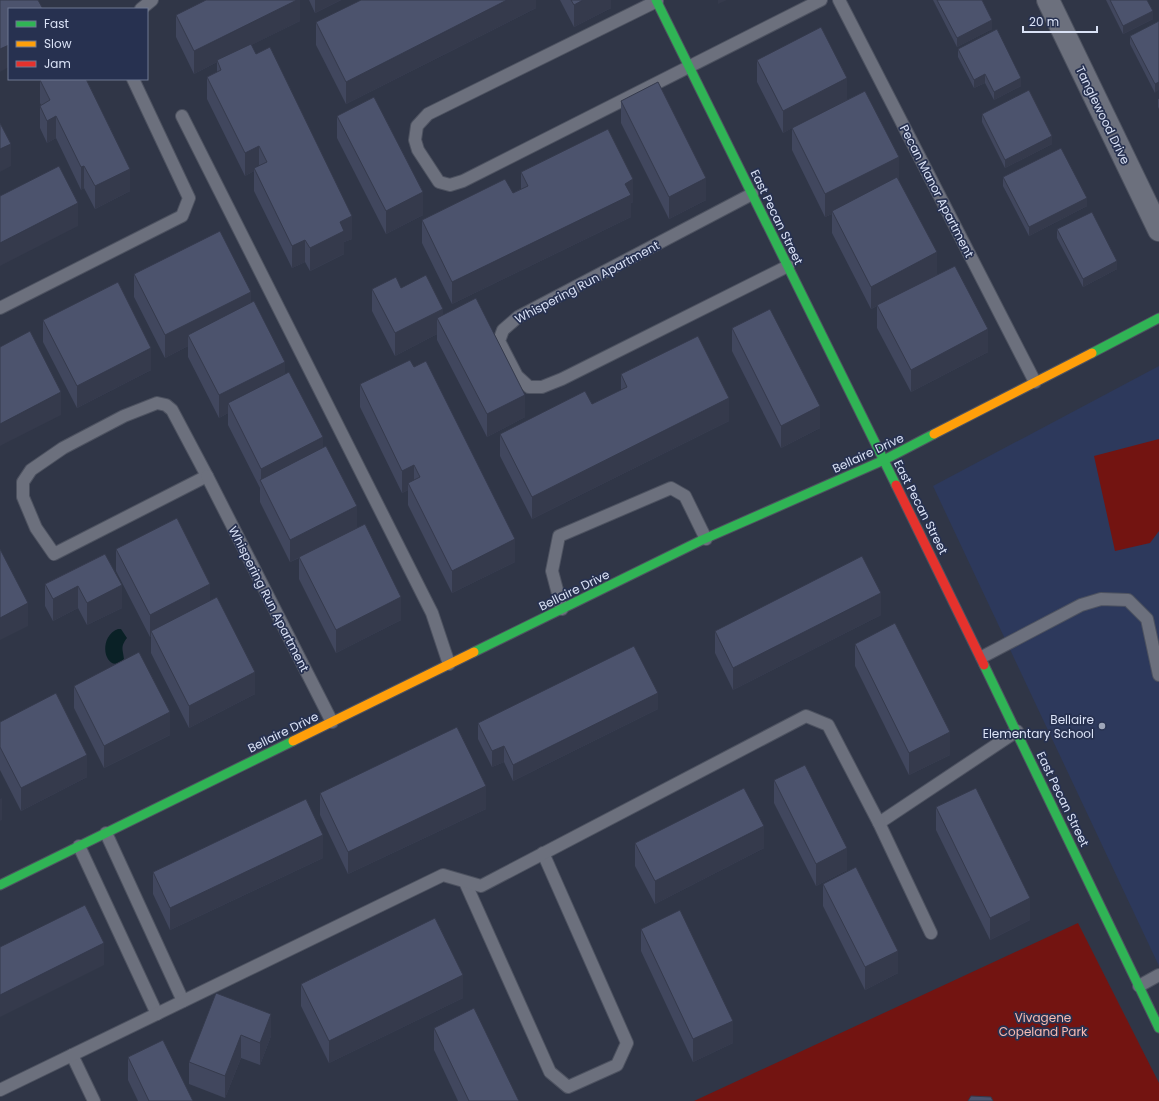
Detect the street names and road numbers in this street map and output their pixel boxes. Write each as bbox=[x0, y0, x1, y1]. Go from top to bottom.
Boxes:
street label: Tanglewood Drive bbox=[1072, 63, 1134, 167]
street label: Pecan Manor Apartment bbox=[896, 122, 978, 260]
street label: East Pecan Street bbox=[747, 167, 807, 267]
street label: Whispering Run Apartment bbox=[512, 237, 662, 327]
street label: Bellaire Drive bbox=[830, 429, 906, 477]
street label: East Pecan Street bbox=[890, 457, 952, 557]
street label: Whispering Run Apartment bbox=[225, 523, 313, 675]
street label: Bellaire Drive bbox=[536, 565, 612, 615]
street label: Bellaire Drive bbox=[245, 707, 321, 757]
street label: East Pecan Street bbox=[1033, 749, 1093, 849]

